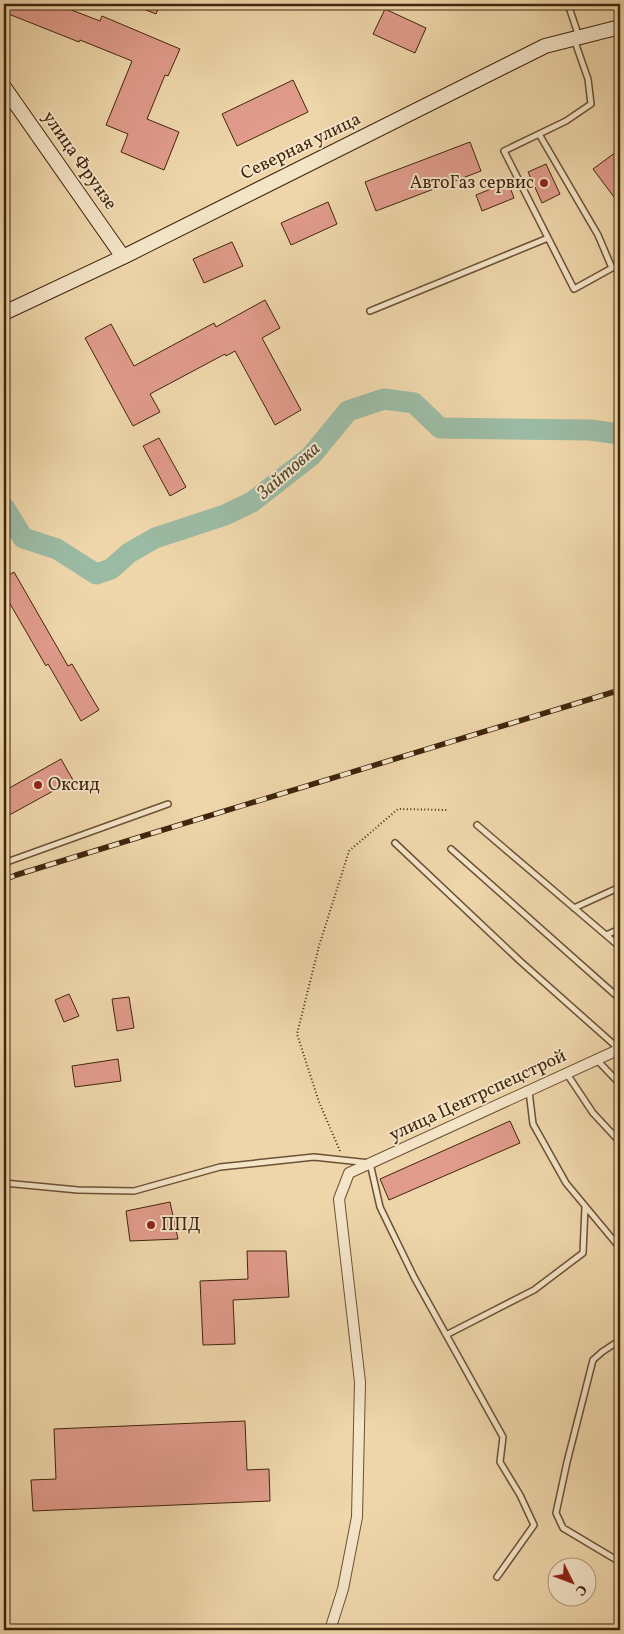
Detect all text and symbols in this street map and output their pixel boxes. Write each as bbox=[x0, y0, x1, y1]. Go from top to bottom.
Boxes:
street label: улица Фрунзе bbox=[36, 107, 122, 215]
street label: Северная улица bbox=[237, 107, 365, 187]
place label: АвтоГаз сервис bbox=[410, 171, 534, 196]
marker: АвтоГаз сервис bbox=[538, 177, 550, 189]
water label: Зайтовка bbox=[251, 436, 326, 506]
place label: Оксид bbox=[48, 773, 100, 798]
marker: Оксид bbox=[32, 779, 44, 791]
street label: улица Центрспецстрой bbox=[385, 1044, 571, 1148]
place label: ППД bbox=[161, 1213, 201, 1238]
marker: ППД bbox=[145, 1219, 157, 1231]
north arrow bbox=[546, 1556, 596, 1606]
text: С bbox=[570, 1580, 591, 1599]

